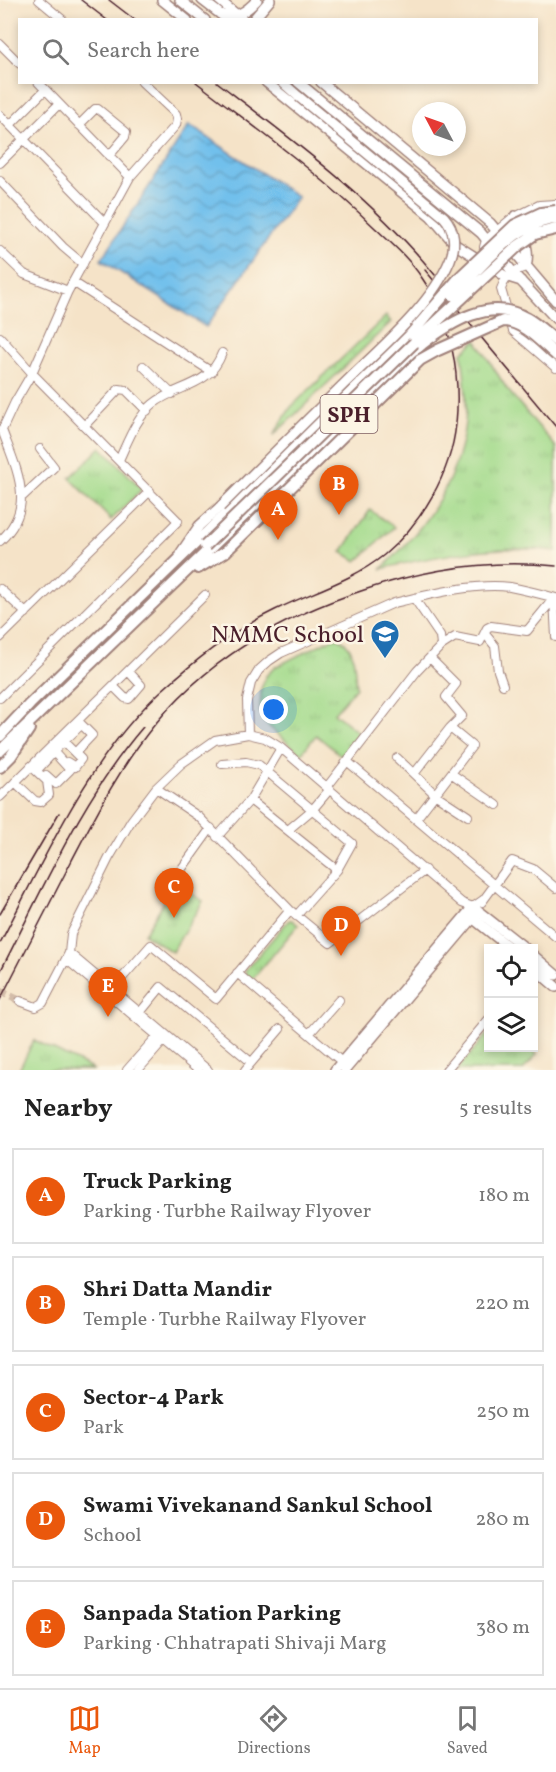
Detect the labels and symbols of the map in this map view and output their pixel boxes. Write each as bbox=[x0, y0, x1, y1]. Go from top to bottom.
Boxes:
north arrow bbox=[412, 102, 466, 156]
road number: SPH bbox=[320, 395, 378, 433]
pin: B bbox=[320, 466, 358, 515]
pin: A bbox=[258, 490, 298, 540]
school or university icon: NMMC School bbox=[369, 618, 401, 660]
place label: NMMC School bbox=[211, 619, 364, 653]
your location bbox=[259, 695, 288, 724]
pin: C bbox=[154, 868, 194, 918]
pin: D bbox=[322, 906, 360, 956]
pin: E bbox=[88, 968, 128, 1017]

